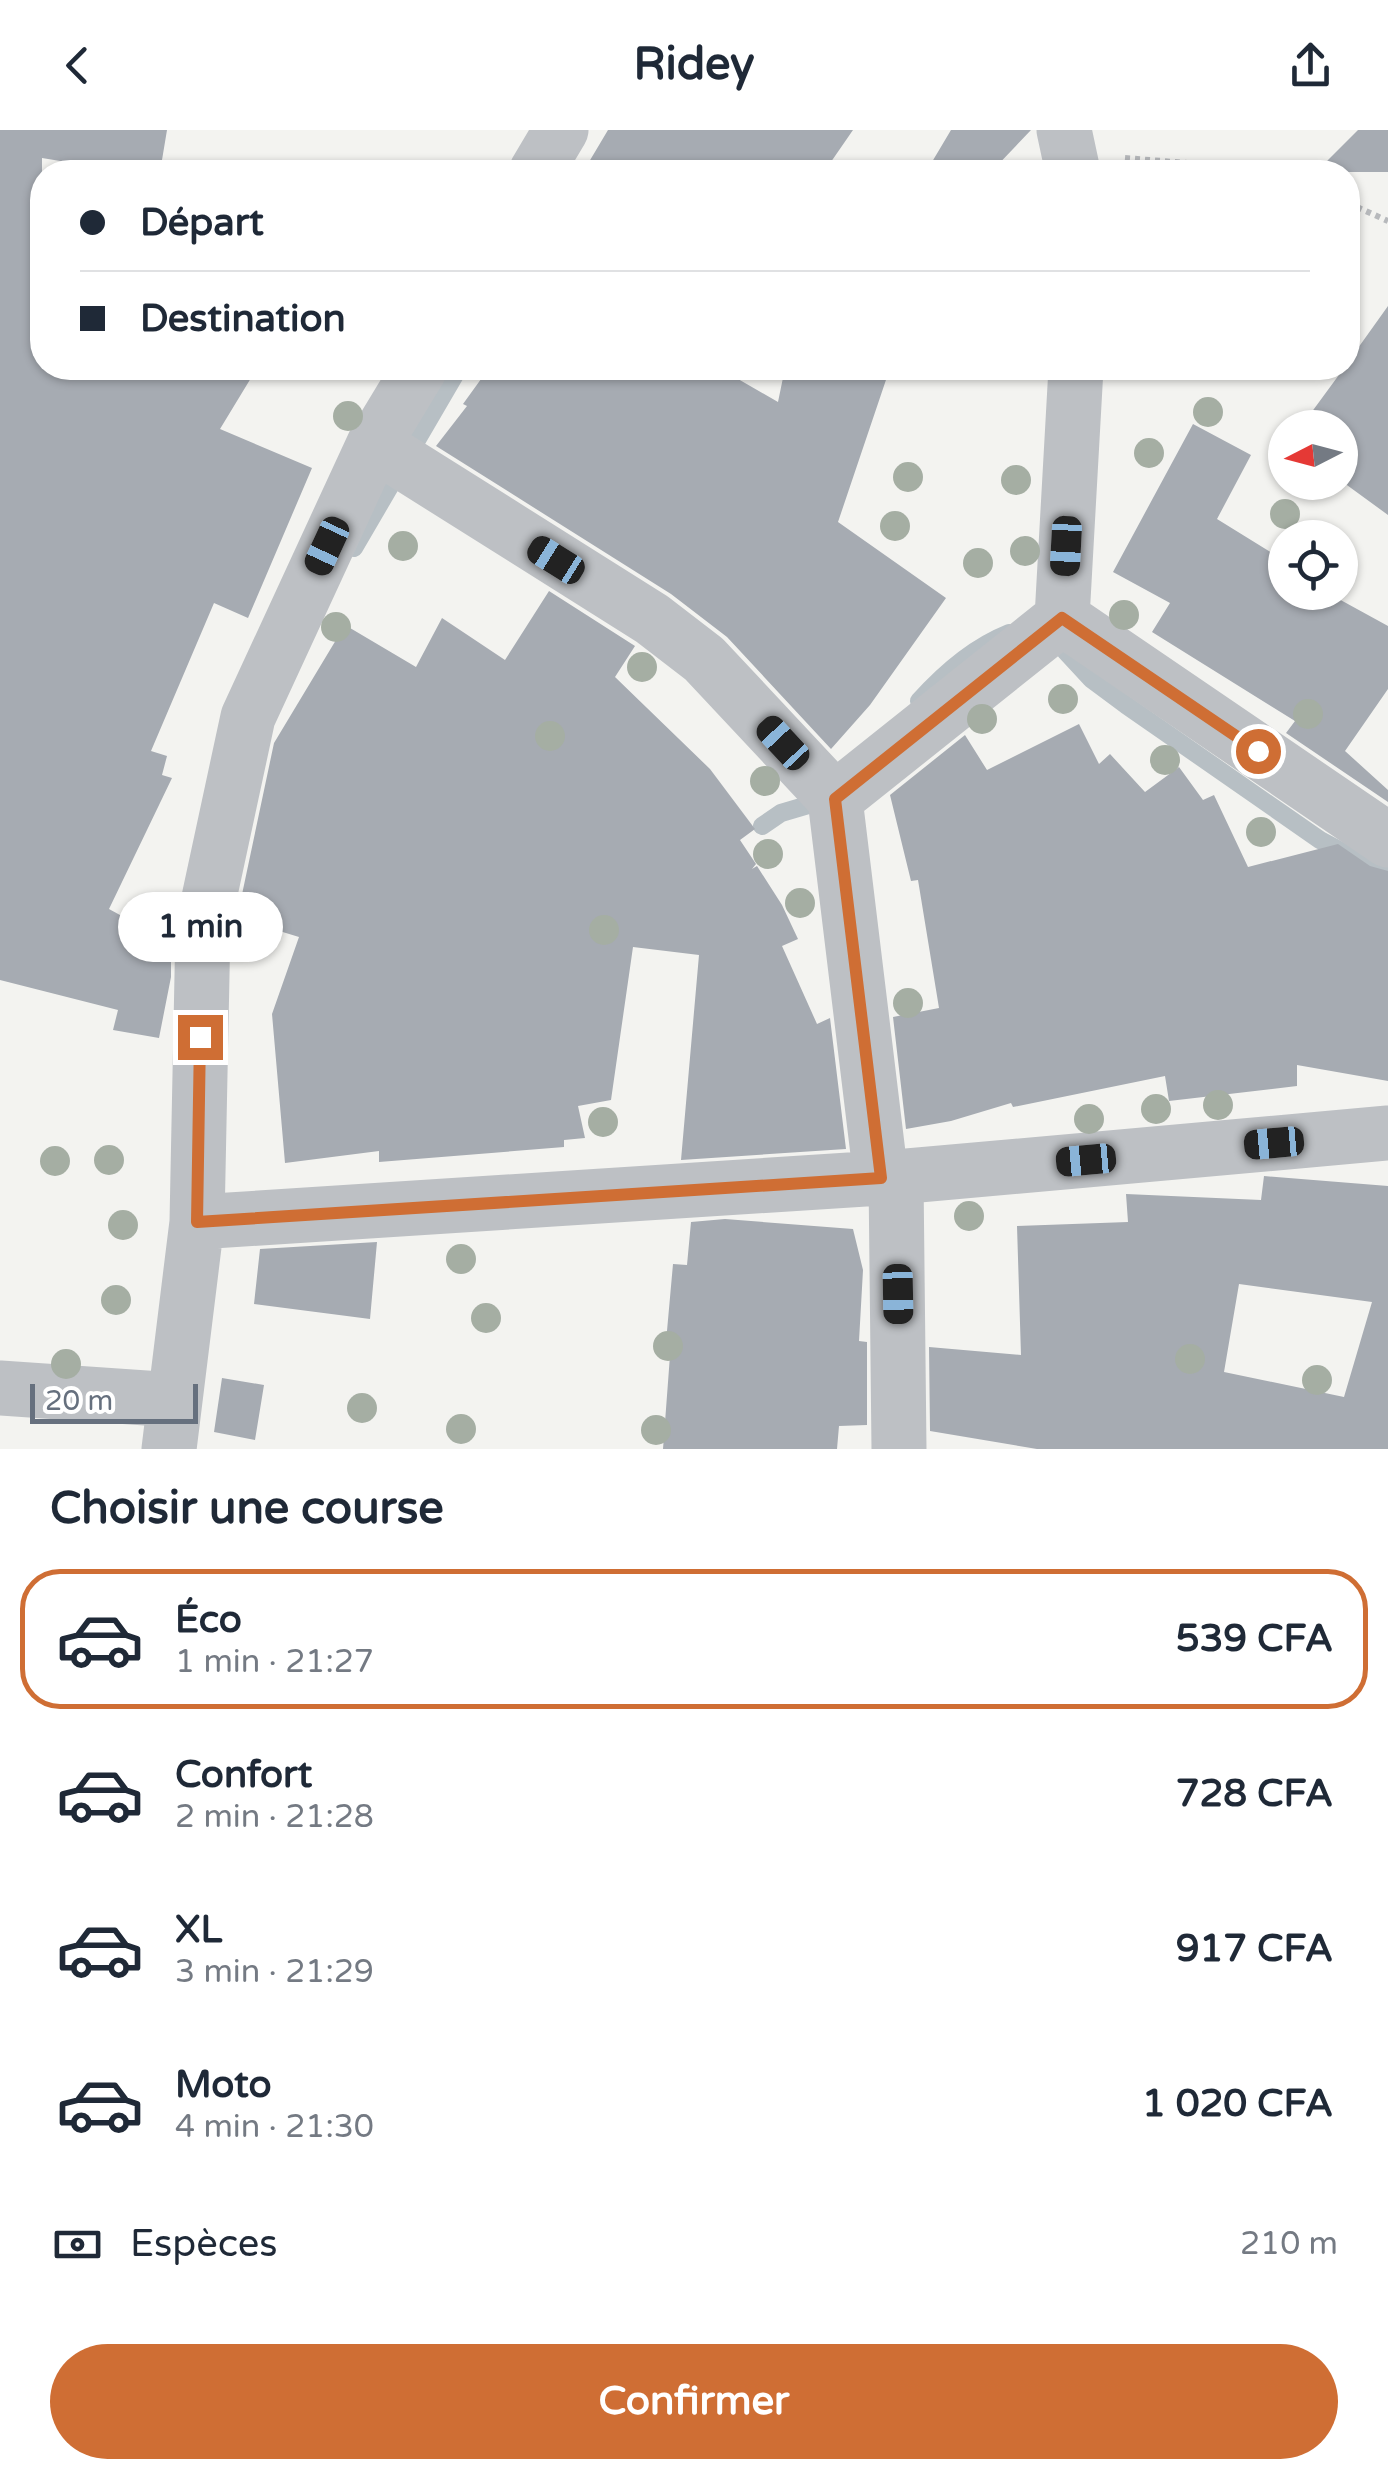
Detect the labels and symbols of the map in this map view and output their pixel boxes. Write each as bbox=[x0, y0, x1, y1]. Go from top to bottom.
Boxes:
north arrow bbox=[1268, 410, 1358, 500]
car bbox=[301, 512, 353, 580]
car bbox=[1049, 515, 1083, 577]
car bbox=[523, 531, 589, 589]
car bbox=[752, 711, 814, 775]
route start bbox=[1236, 729, 1281, 774]
callout: 1 min bbox=[118, 892, 282, 962]
route end bbox=[178, 1015, 223, 1060]
car bbox=[1243, 1125, 1305, 1161]
car bbox=[1055, 1142, 1117, 1178]
car bbox=[882, 1264, 914, 1324]
scale bar bbox=[30, 1379, 198, 1424]

